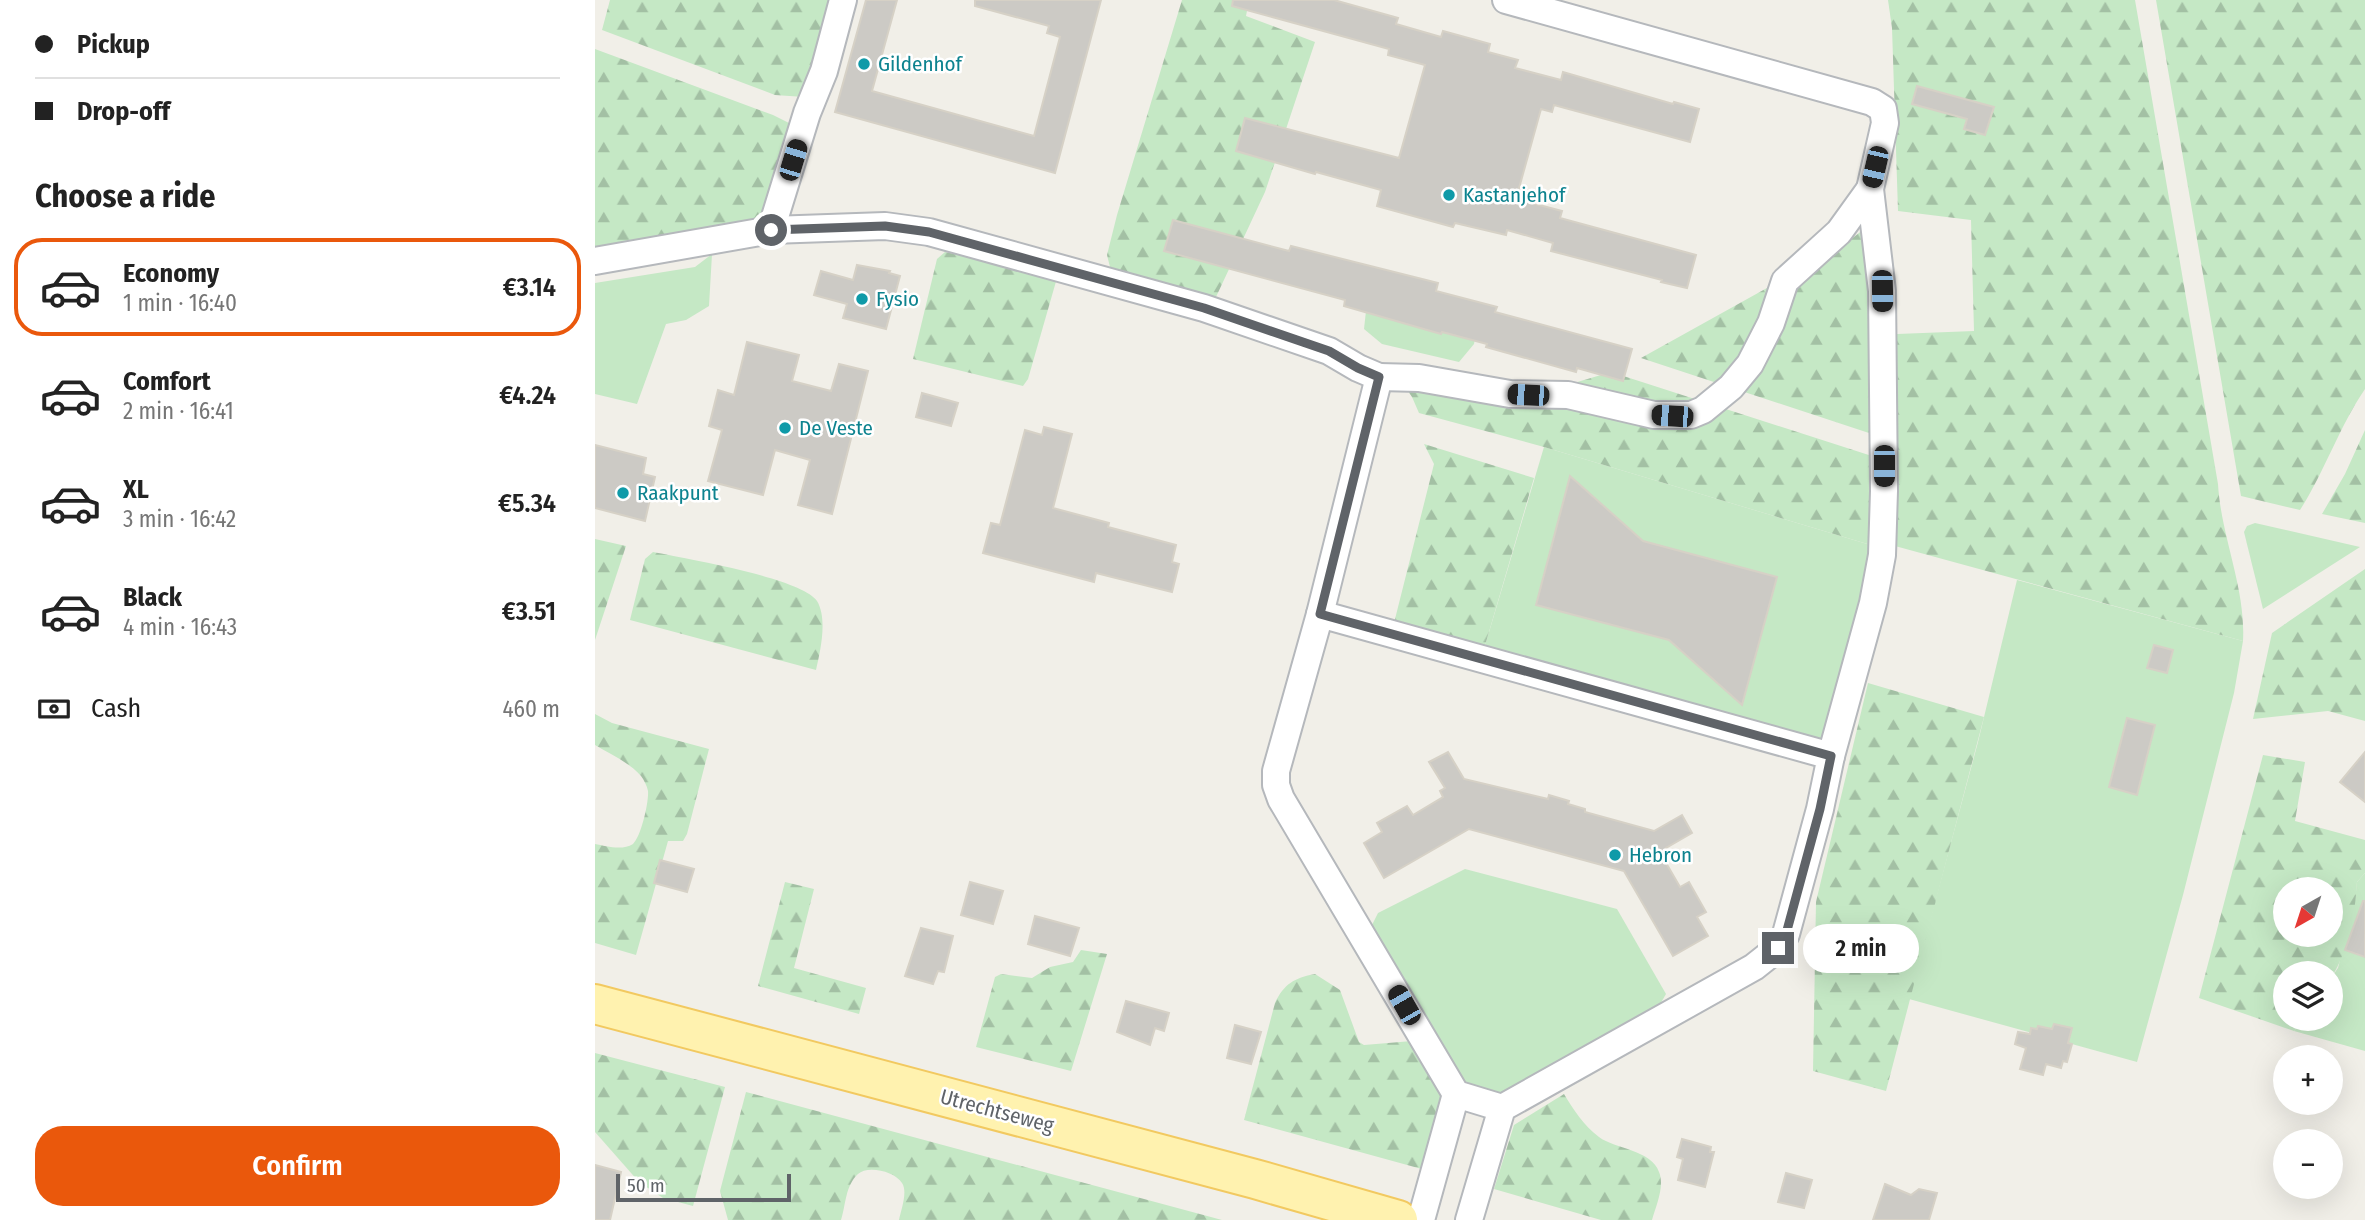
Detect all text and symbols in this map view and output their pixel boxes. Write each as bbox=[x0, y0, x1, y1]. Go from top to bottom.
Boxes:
text: Pickup bbox=[77, 29, 150, 60]
place label: Gildenhof bbox=[878, 51, 964, 77]
marker: Gildenhof bbox=[856, 56, 872, 72]
text: Drop-off bbox=[77, 96, 170, 127]
car bbox=[777, 137, 810, 183]
car bbox=[1861, 144, 1890, 190]
text: Choose a ride bbox=[35, 177, 216, 215]
place label: Kastanjehof bbox=[1463, 182, 1567, 208]
marker: Kastanjehof bbox=[1441, 187, 1457, 203]
route start bbox=[755, 214, 787, 246]
icon: car bbox=[39, 256, 102, 319]
text: Economy bbox=[123, 258, 219, 289]
car bbox=[1872, 270, 1893, 312]
text: €3.14 bbox=[503, 272, 556, 303]
place label: Fysio bbox=[876, 286, 919, 312]
text: 1 min · 16:40 bbox=[123, 289, 237, 317]
marker: Fysio bbox=[854, 291, 870, 307]
icon: car bbox=[39, 364, 102, 427]
text: Comfort bbox=[123, 366, 211, 397]
text: €4.24 bbox=[499, 380, 556, 411]
car bbox=[1507, 383, 1550, 407]
text: 2 min · 16:41 bbox=[123, 397, 234, 425]
car bbox=[1651, 404, 1694, 428]
place label: De Veste bbox=[799, 415, 873, 441]
marker: De Veste bbox=[777, 420, 793, 436]
car bbox=[1874, 445, 1895, 487]
icon: car bbox=[39, 472, 102, 535]
text: XL bbox=[123, 474, 149, 505]
place label: Raakpunt bbox=[637, 480, 719, 506]
marker: Raakpunt bbox=[615, 485, 631, 501]
text: €5.34 bbox=[498, 488, 556, 519]
text: 3 min · 16:42 bbox=[123, 505, 236, 533]
icon: car bbox=[39, 580, 102, 643]
text: Black bbox=[123, 582, 182, 613]
text: €3.51 bbox=[502, 596, 556, 627]
text: 4 min · 16:43 bbox=[123, 613, 237, 641]
icon: cash bbox=[35, 690, 73, 728]
text: Cash bbox=[91, 693, 141, 724]
text: 460 m bbox=[502, 695, 560, 723]
place label: Hebron bbox=[1629, 842, 1692, 868]
marker: Hebron bbox=[1607, 847, 1623, 863]
north arrow bbox=[2273, 877, 2343, 947]
map controls bbox=[2273, 877, 2343, 1199]
callout: 2 min bbox=[1803, 923, 1918, 972]
route end bbox=[1762, 932, 1794, 964]
text: 2 min bbox=[1835, 934, 1887, 962]
button: layers bbox=[2273, 961, 2343, 1031]
car bbox=[1385, 982, 1424, 1028]
button: + bbox=[2273, 1045, 2343, 1115]
street label: Utrechtseweg bbox=[937, 1083, 1057, 1139]
button: Confirm bbox=[35, 1126, 560, 1206]
button: − bbox=[2273, 1129, 2343, 1199]
scale bar bbox=[616, 1171, 791, 1203]
text: 50 m bbox=[627, 1174, 665, 1197]

